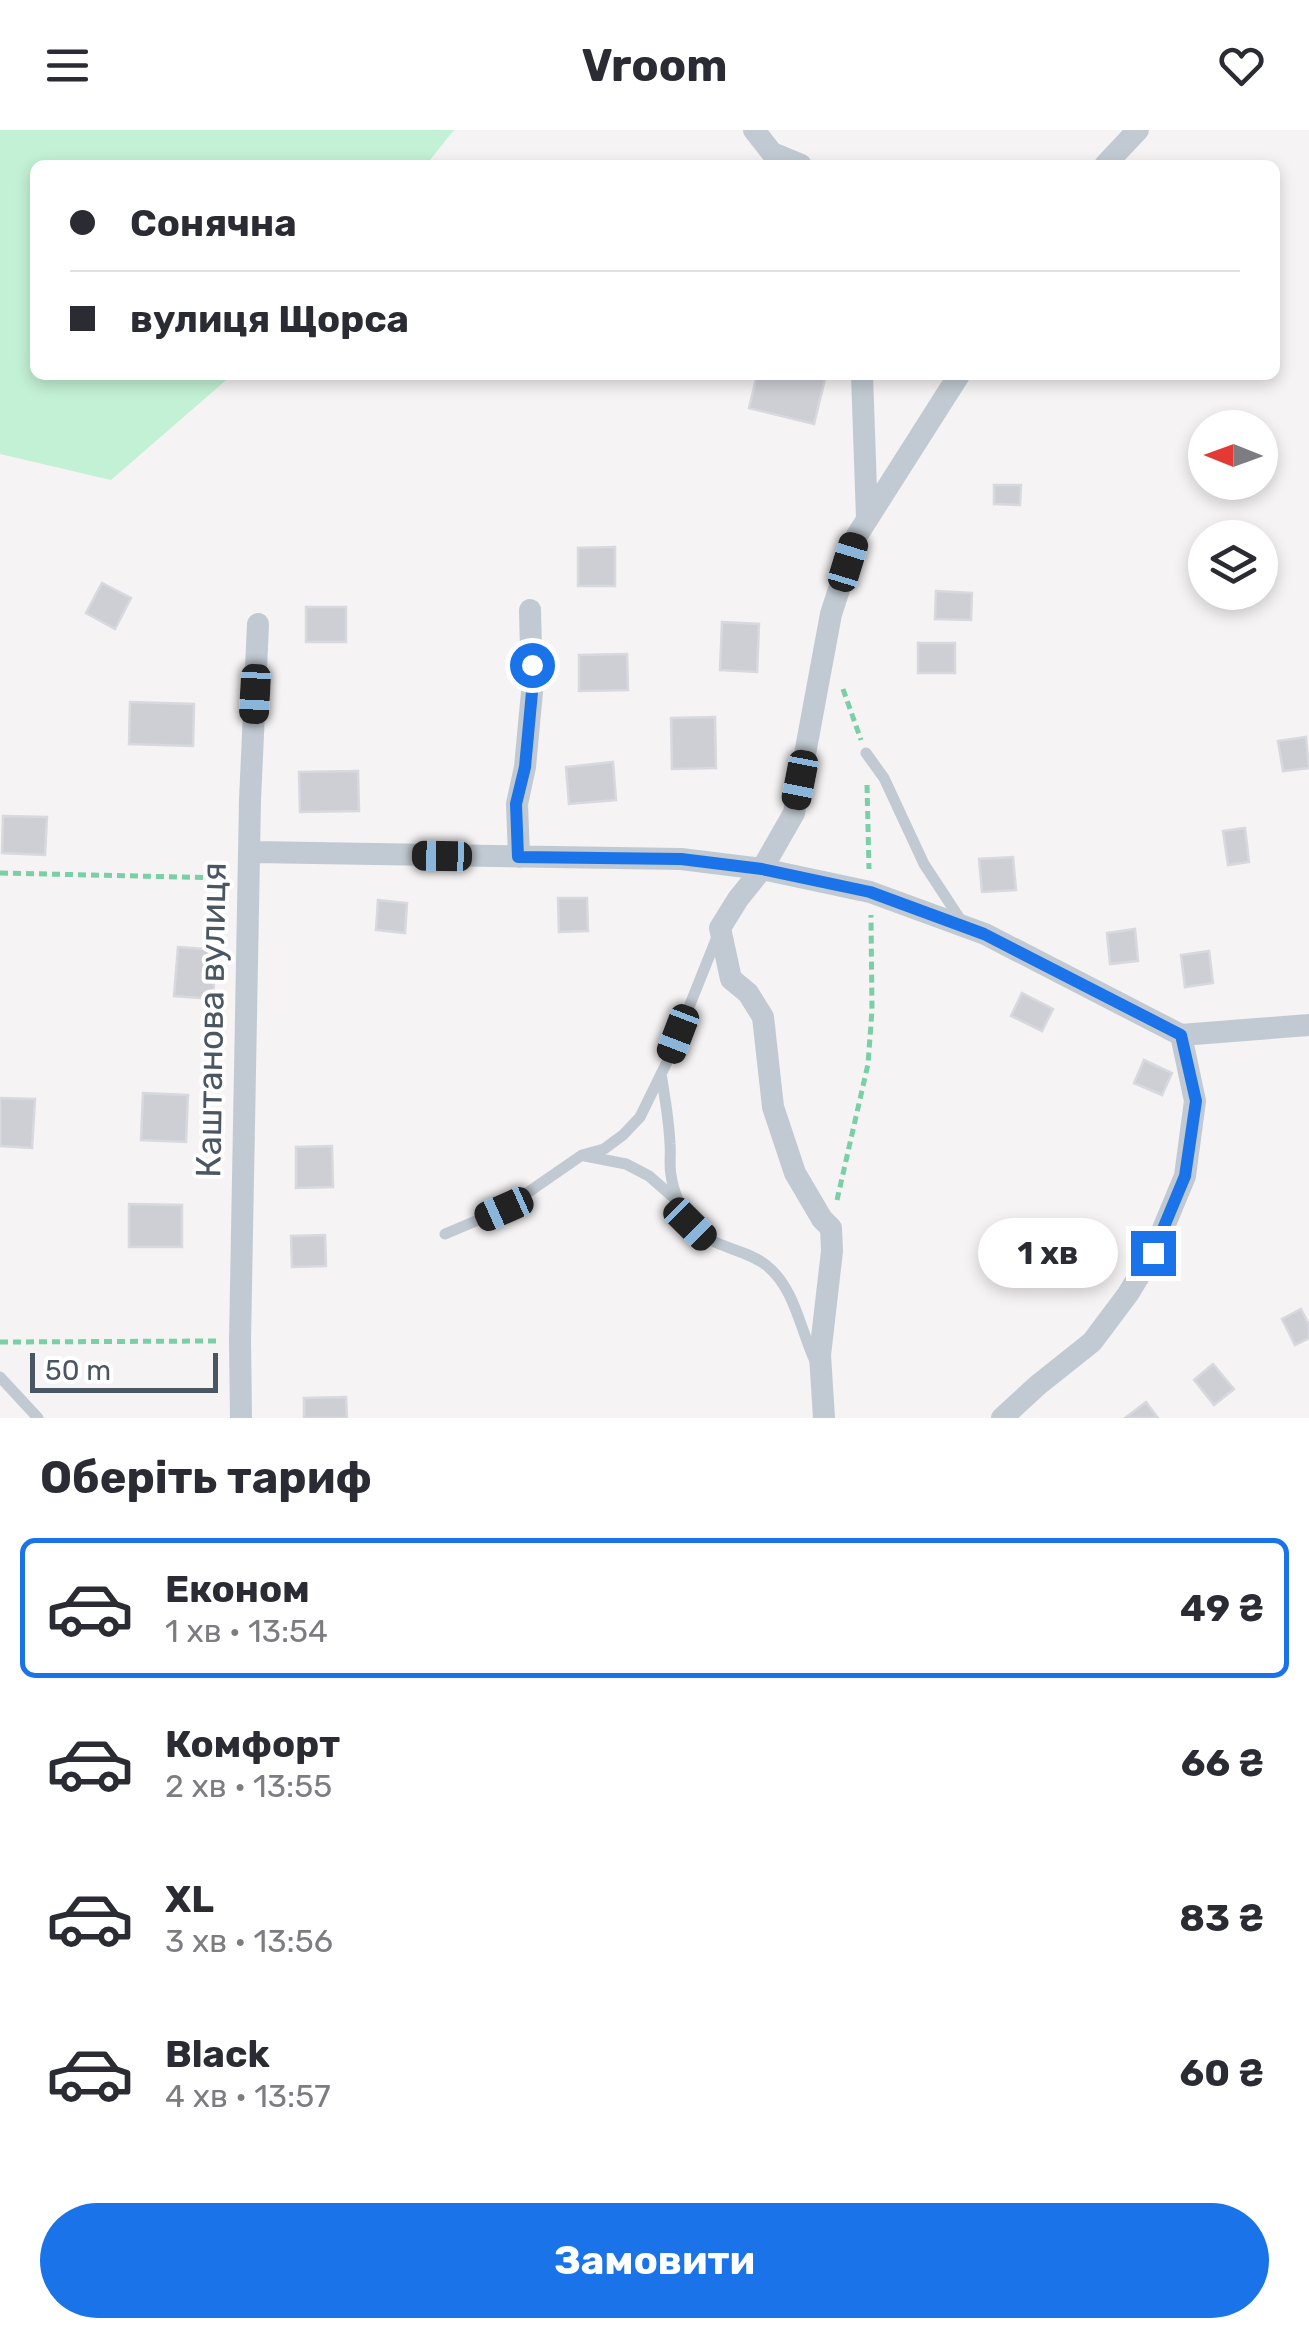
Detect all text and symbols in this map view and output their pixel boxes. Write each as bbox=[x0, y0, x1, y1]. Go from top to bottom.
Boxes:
icon: menu bbox=[40, 38, 95, 93]
icon: heart bbox=[1214, 38, 1269, 93]
text: Vroom bbox=[581, 39, 728, 92]
text: Сонячна bbox=[130, 200, 297, 246]
text: вулиця Щорса bbox=[130, 296, 409, 342]
north arrow bbox=[1188, 410, 1278, 500]
map controls bbox=[1188, 410, 1278, 610]
button: layers bbox=[1188, 520, 1278, 610]
car bbox=[825, 529, 871, 595]
route start bbox=[510, 643, 555, 688]
car bbox=[238, 663, 272, 725]
car bbox=[780, 748, 820, 812]
car bbox=[412, 840, 472, 872]
street label: Каштанова вулиця bbox=[187, 862, 235, 1178]
car bbox=[653, 1001, 703, 1067]
car bbox=[470, 1183, 538, 1235]
car bbox=[658, 1192, 722, 1256]
callout: 1 хв bbox=[978, 1218, 1118, 1288]
route end bbox=[1131, 1231, 1176, 1276]
text: 1 хв bbox=[1018, 1234, 1078, 1272]
scale bar bbox=[30, 1348, 218, 1392]
text: 50 m bbox=[45, 1354, 111, 1387]
text: Оберіть тариф bbox=[40, 1451, 372, 1504]
icon: car bbox=[45, 1563, 135, 1653]
text: Економ bbox=[165, 1566, 310, 1612]
text: 49 ₴ bbox=[1180, 1585, 1264, 1631]
text: 1 хв · 13:54 bbox=[165, 1612, 328, 1650]
icon: car bbox=[45, 1718, 135, 1808]
text: Комфорт bbox=[165, 1721, 340, 1767]
text: 66 ₴ bbox=[1181, 1740, 1264, 1786]
text: 2 хв · 13:55 bbox=[165, 1767, 332, 1805]
icon: car bbox=[45, 1873, 135, 1963]
text: XL bbox=[165, 1876, 214, 1922]
text: 83 ₴ bbox=[1179, 1895, 1264, 1941]
text: 3 хв · 13:56 bbox=[165, 1922, 333, 1960]
icon: car bbox=[45, 2028, 135, 2118]
text: Black bbox=[165, 2031, 270, 2077]
text: 60 ₴ bbox=[1180, 2050, 1264, 2096]
text: 4 хв · 13:57 bbox=[165, 2077, 331, 2115]
button: Замовити bbox=[40, 2203, 1269, 2318]

